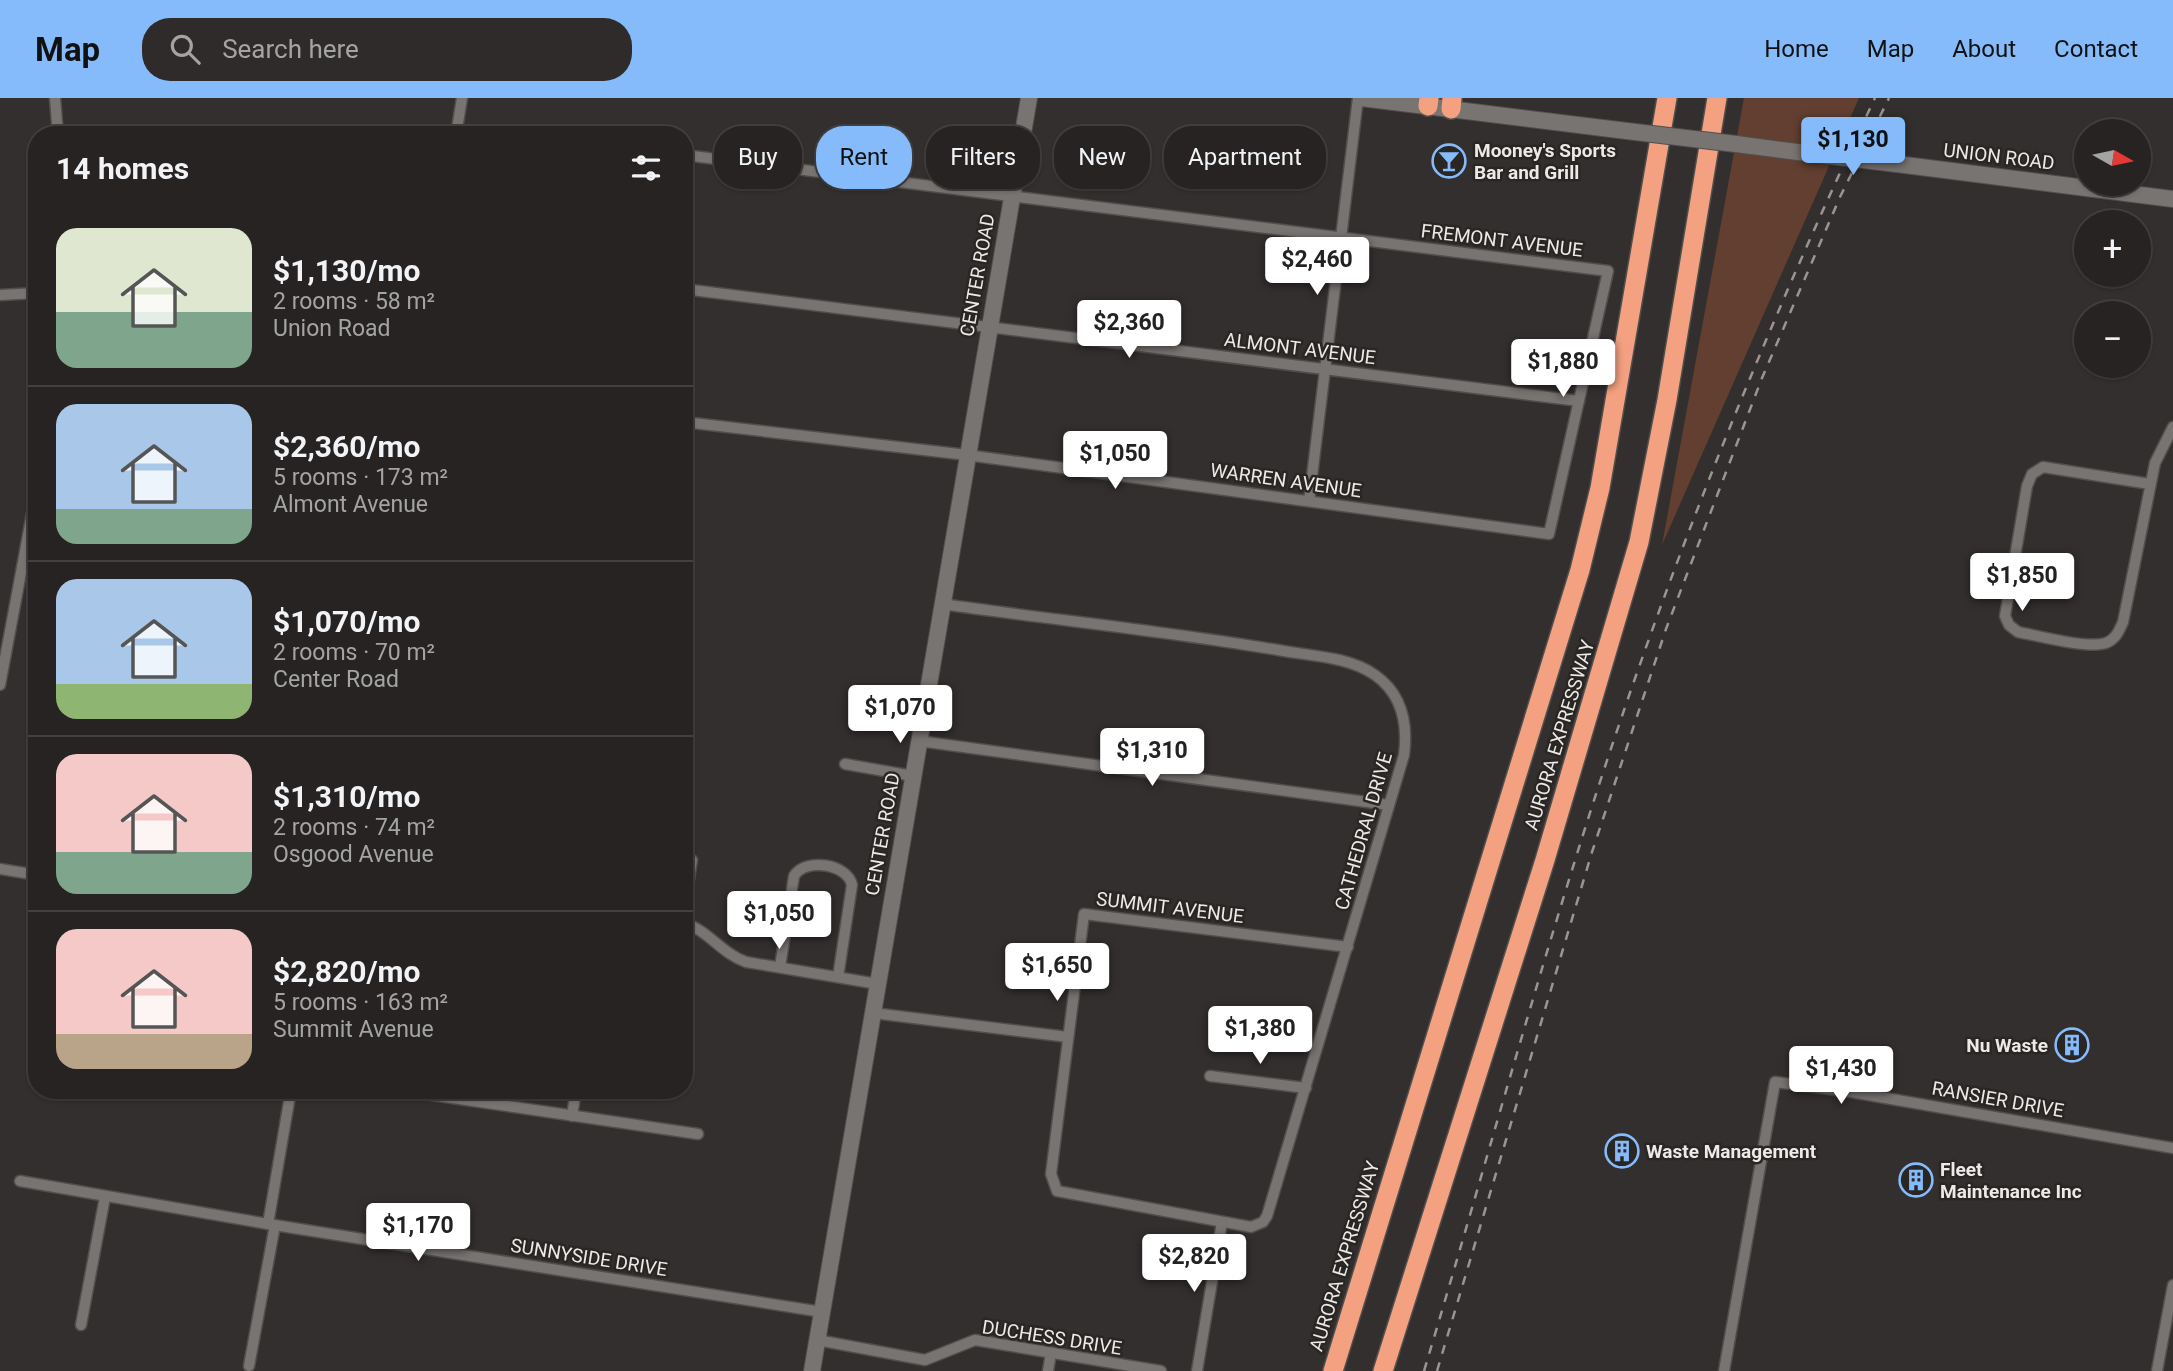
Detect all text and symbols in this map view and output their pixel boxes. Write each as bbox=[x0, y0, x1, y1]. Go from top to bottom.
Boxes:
search box bbox=[142, 18, 632, 81]
text: Map bbox=[35, 30, 100, 69]
icon: search bbox=[166, 30, 204, 68]
text: Search here bbox=[222, 34, 359, 64]
text: Home bbox=[1764, 35, 1829, 63]
text: Map bbox=[1867, 35, 1914, 63]
text: About bbox=[1952, 35, 2016, 63]
text: Contact bbox=[2054, 35, 2138, 63]
pin: $1,130 bbox=[1796, 118, 1910, 177]
north arrow bbox=[2074, 119, 2151, 196]
map controls bbox=[2074, 119, 2151, 378]
chip: Buy bbox=[714, 126, 802, 189]
chip: Rent bbox=[816, 126, 912, 189]
chip: Filters bbox=[926, 126, 1040, 189]
chip: New bbox=[1054, 126, 1150, 189]
chip: Apartment bbox=[1164, 126, 1326, 189]
text: $1,130 bbox=[1817, 126, 1889, 153]
street label: UNION ROAD bbox=[1942, 138, 2056, 175]
place label: Mooney's Sports Bar and Grill bbox=[1474, 139, 1616, 184]
bar icon: Mooney's Sports Bar and Grill bbox=[1430, 142, 1468, 180]
icon: filters bbox=[627, 149, 665, 187]
text: 14 homes bbox=[56, 151, 189, 186]
button: + bbox=[2074, 210, 2151, 287]
street label: CENTER ROAD bbox=[955, 212, 1000, 338]
street label: FREMONT AVENUE bbox=[1420, 219, 1584, 262]
pin: $2,460 bbox=[1260, 238, 1374, 297]
text: $2,460 bbox=[1281, 246, 1353, 273]
text: $1,130/mo bbox=[273, 253, 421, 288]
icon: home bbox=[112, 256, 196, 340]
text: 2 rooms · 58 m² bbox=[273, 288, 435, 315]
pin: $2,360 bbox=[1072, 300, 1186, 360]
button: − bbox=[2074, 301, 2151, 378]
text: $2,360 bbox=[1093, 309, 1165, 336]
text: Union Road bbox=[273, 315, 391, 342]
street label: ALMONT AVENUE bbox=[1223, 328, 1377, 369]
pin: $1,880 bbox=[1506, 340, 1620, 399]
text: $1,880 bbox=[1527, 348, 1599, 375]
text: $2,360/mo bbox=[273, 429, 421, 464]
icon: home bbox=[112, 432, 196, 516]
pin: $1,050 bbox=[1058, 432, 1172, 491]
text: $1,050 bbox=[1079, 440, 1151, 467]
street label: WARREN AVENUE bbox=[1209, 458, 1363, 503]
text: 5 rooms · 173 m² bbox=[273, 464, 448, 491]
text: Almont Avenue bbox=[273, 491, 428, 518]
pin: $1,850 bbox=[1965, 554, 2079, 613]
text: $1,850 bbox=[1986, 562, 2058, 589]
text: $1,070/mo bbox=[273, 604, 421, 639]
icon: home bbox=[112, 607, 196, 691]
street label: AURORA EXPRESSWAY bbox=[1520, 637, 1599, 833]
text: 2 rooms · 70 m² bbox=[273, 639, 435, 666]
text: Center Road bbox=[273, 666, 399, 693]
pin: $1,070 bbox=[843, 686, 957, 745]
text: $1,070 bbox=[864, 694, 936, 721]
pin: $1,310 bbox=[1095, 728, 1209, 788]
text: $1,310 bbox=[1116, 737, 1188, 764]
street label: CATHEDRAL DRIVE bbox=[1330, 749, 1397, 913]
street label: CENTER ROAD bbox=[860, 771, 905, 897]
text: $1,310/mo bbox=[273, 779, 421, 814]
icon: home bbox=[112, 782, 196, 866]
text: 2 rooms · 74 m² bbox=[273, 814, 435, 841]
text: Osgood Avenue bbox=[273, 841, 434, 868]
street label: SUMMIT AVENUE bbox=[1095, 887, 1245, 928]
pin: $1,050 bbox=[722, 892, 836, 951]
text: $1,050 bbox=[743, 900, 815, 927]
pin: $1,650 bbox=[1000, 944, 1114, 1003]
text: $1,650 bbox=[1021, 952, 1093, 979]
text: $2,820/mo bbox=[273, 954, 421, 989]
icon: home bbox=[112, 957, 196, 1041]
text: 5 rooms · 163 m² bbox=[273, 989, 448, 1016]
pin: $1,380 bbox=[1203, 1006, 1317, 1066]
text: $1,380 bbox=[1224, 1015, 1296, 1042]
text: Summit Avenue bbox=[273, 1016, 434, 1043]
building icon: Nu Waste bbox=[2053, 1026, 2091, 1064]
place label: Nu Waste bbox=[1966, 1034, 2048, 1057]
pin: $1,430 bbox=[1784, 1046, 1898, 1106]
text: $1,430 bbox=[1805, 1055, 1877, 1082]
street label: RANSIER DRIVE bbox=[1930, 1077, 2066, 1122]
building icon: Waste Management bbox=[1603, 1132, 1641, 1170]
place label: Waste Management bbox=[1646, 1140, 1817, 1163]
street label: AURORA EXPRESSWAY bbox=[1305, 1158, 1384, 1354]
place label: Fleet Maintenance Inc bbox=[1940, 1158, 2082, 1203]
building icon: Fleet Maintenance Inc bbox=[1897, 1161, 1935, 1199]
pin: $1,170 bbox=[361, 1204, 475, 1263]
text: $1,170 bbox=[382, 1212, 454, 1239]
street label: SUNNYSIDE DRIVE bbox=[509, 1234, 669, 1281]
pin: $2,820 bbox=[1137, 1234, 1251, 1294]
text: $2,820 bbox=[1158, 1243, 1230, 1270]
street label: DUCHESS DRIVE bbox=[980, 1315, 1124, 1360]

